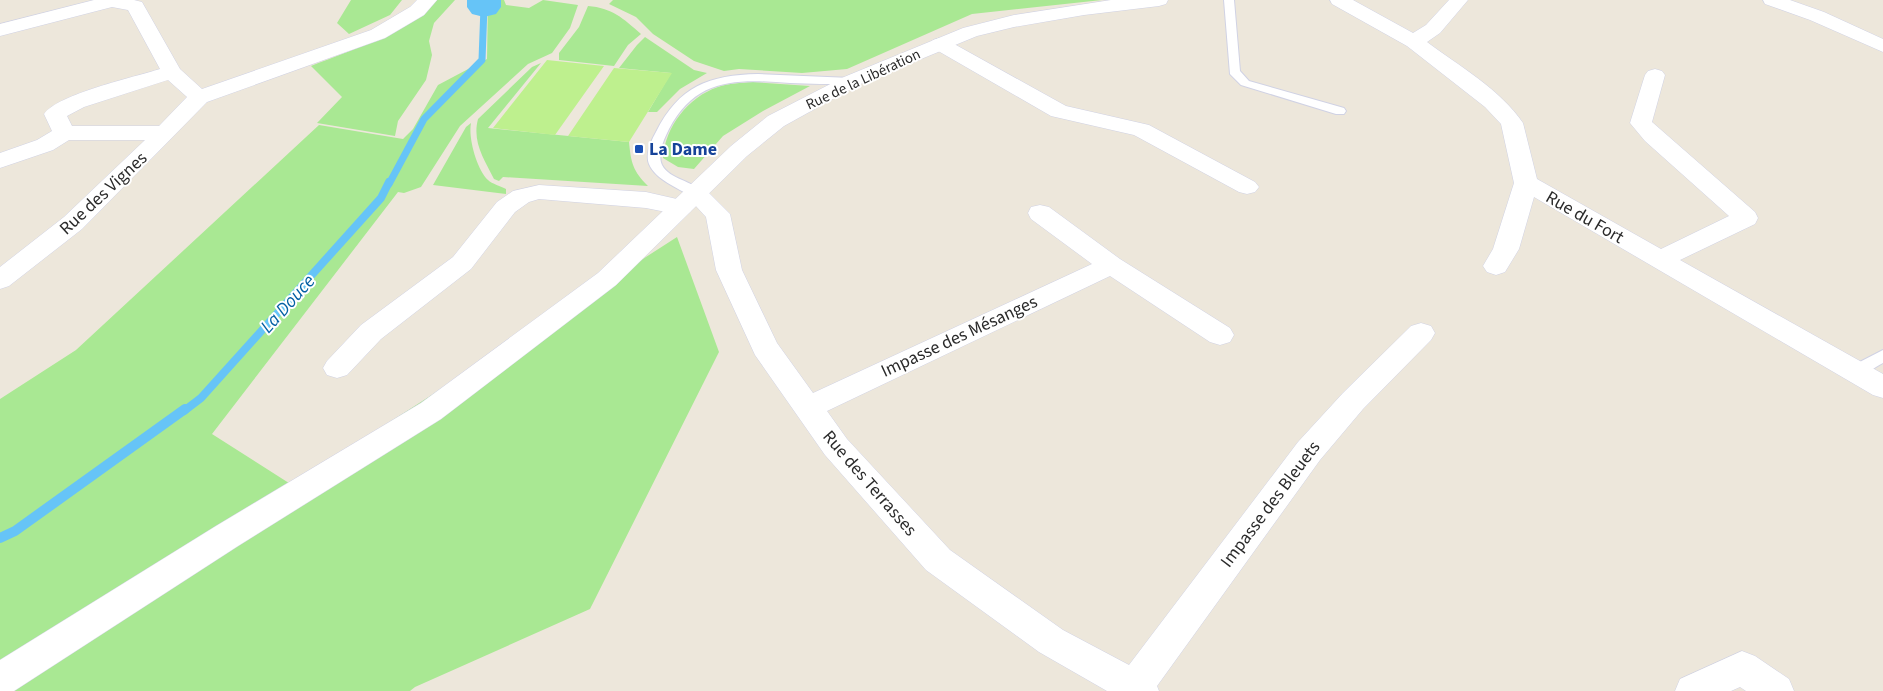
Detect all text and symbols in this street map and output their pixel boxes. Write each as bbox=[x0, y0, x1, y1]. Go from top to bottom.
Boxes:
street label: Rue de la Libération bbox=[802, 44, 924, 115]
place label: La Dame bbox=[649, 137, 717, 162]
marker: La Dame bbox=[633, 143, 645, 155]
street label: Rue des Vignes bbox=[54, 146, 153, 241]
street label: Rue du Fort bbox=[1541, 185, 1629, 250]
water label: La Douce bbox=[254, 269, 322, 339]
street label: Impasse des Mésanges bbox=[877, 289, 1041, 384]
street label: Rue des Terrasses bbox=[817, 425, 923, 542]
street label: Impasse des Bleuets bbox=[1215, 436, 1326, 573]

